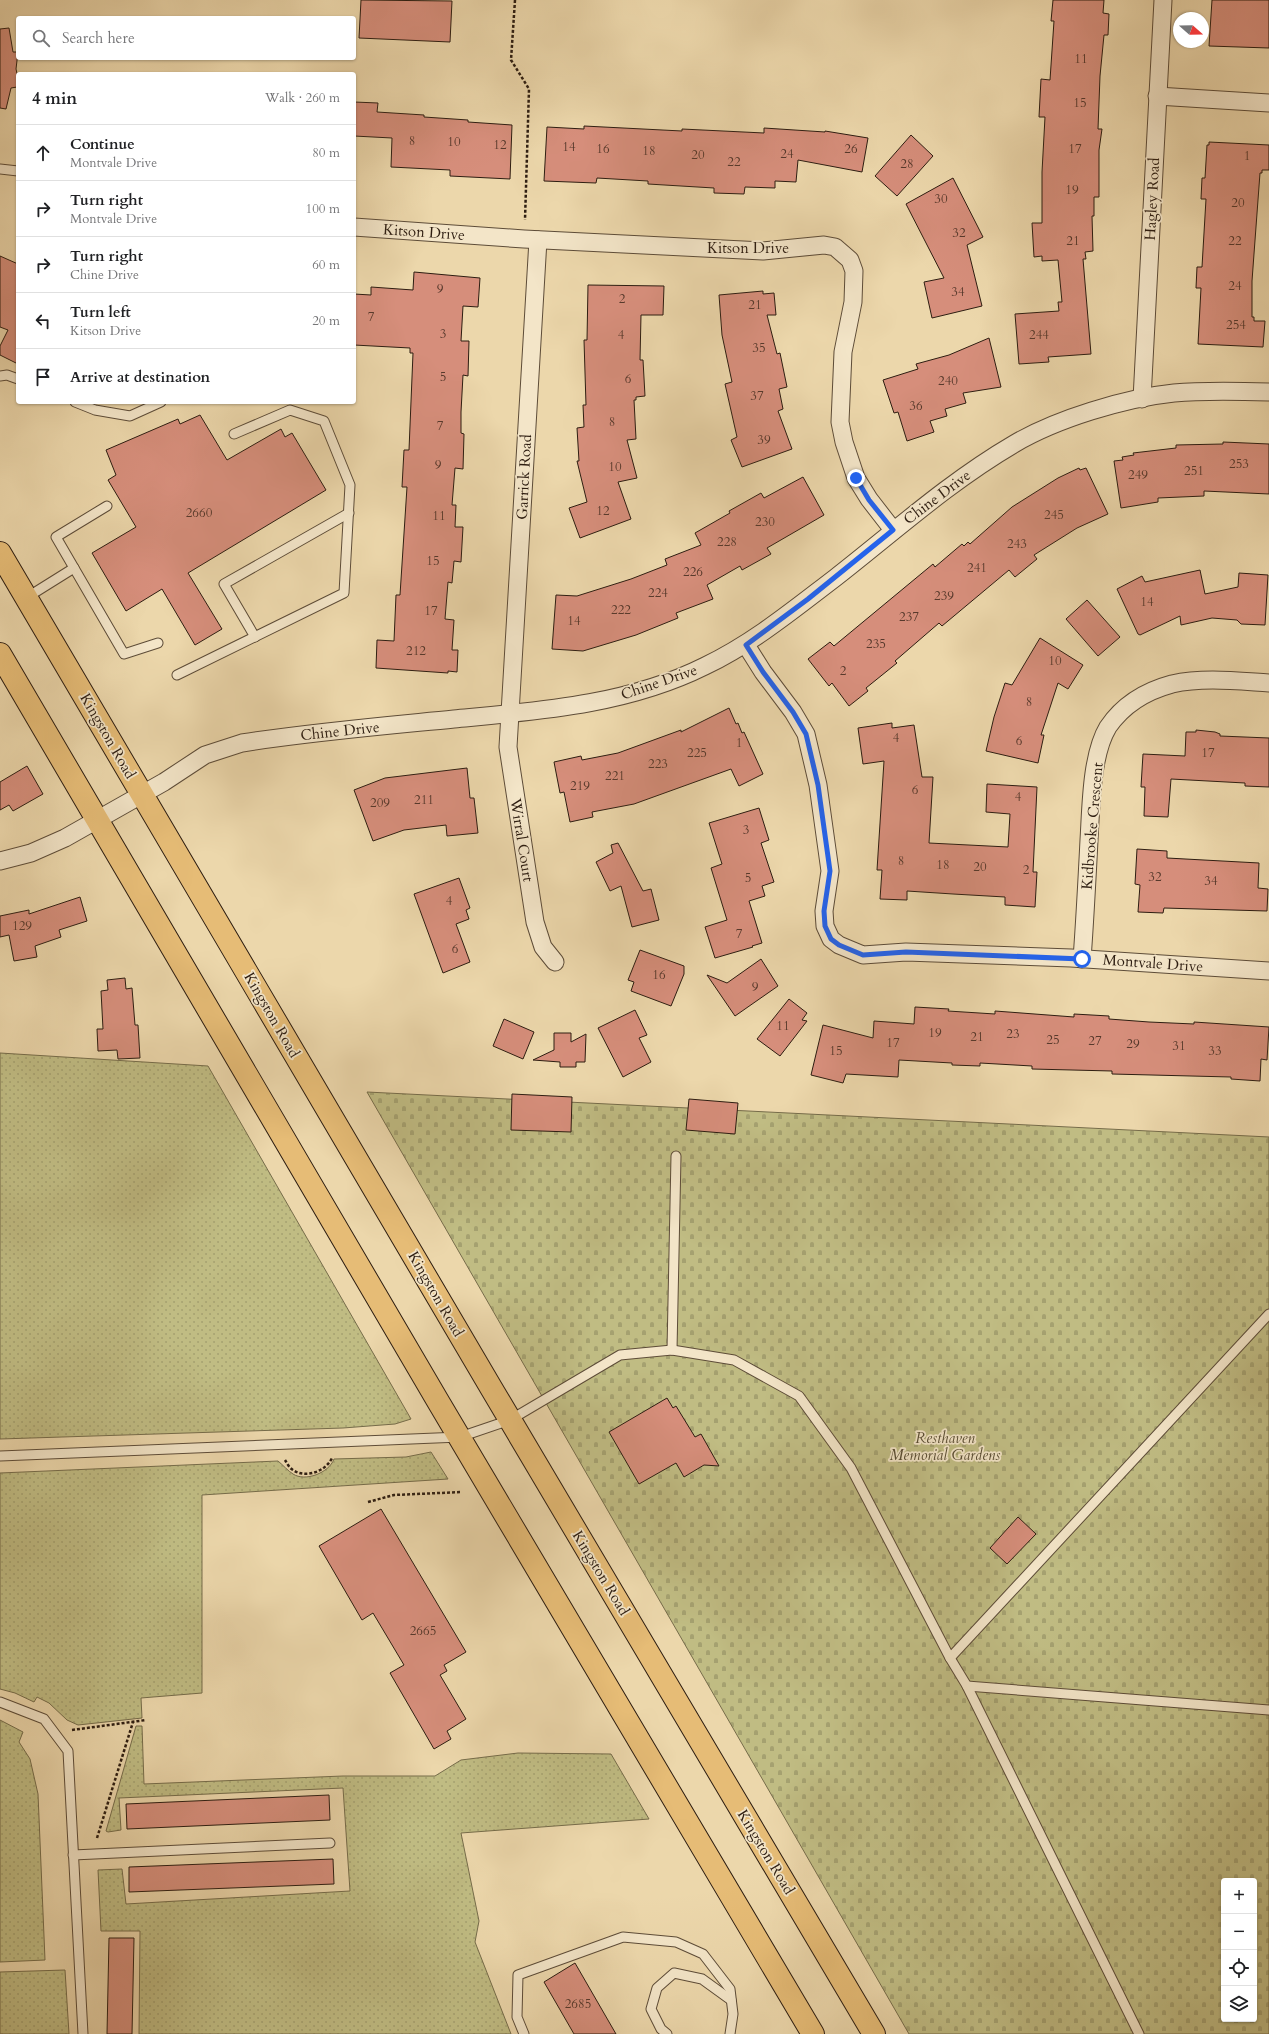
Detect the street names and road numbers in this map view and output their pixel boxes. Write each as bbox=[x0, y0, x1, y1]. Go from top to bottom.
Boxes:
street label: Hagley Road bbox=[1140, 157, 1164, 241]
street label: Kitson Drive bbox=[382, 219, 466, 245]
street label: Kitson Drive bbox=[707, 238, 789, 258]
street label: Garrick Road bbox=[512, 434, 536, 520]
street label: Chine Drive bbox=[899, 465, 975, 529]
street label: Chine Drive bbox=[618, 660, 700, 704]
street label: Kingston Road bbox=[75, 690, 141, 782]
street label: Chine Drive bbox=[299, 717, 381, 745]
street label: Kidbrooke Crescent bbox=[1076, 761, 1108, 890]
street label: Wirral Court bbox=[505, 796, 538, 883]
street label: Montvale Drive bbox=[1102, 950, 1204, 976]
street label: Kingston Road bbox=[239, 969, 305, 1061]
street label: Kingston Road bbox=[403, 1248, 469, 1340]
street label: Kingston Road bbox=[568, 1527, 634, 1619]
street label: Kingston Road bbox=[733, 1806, 799, 1898]

